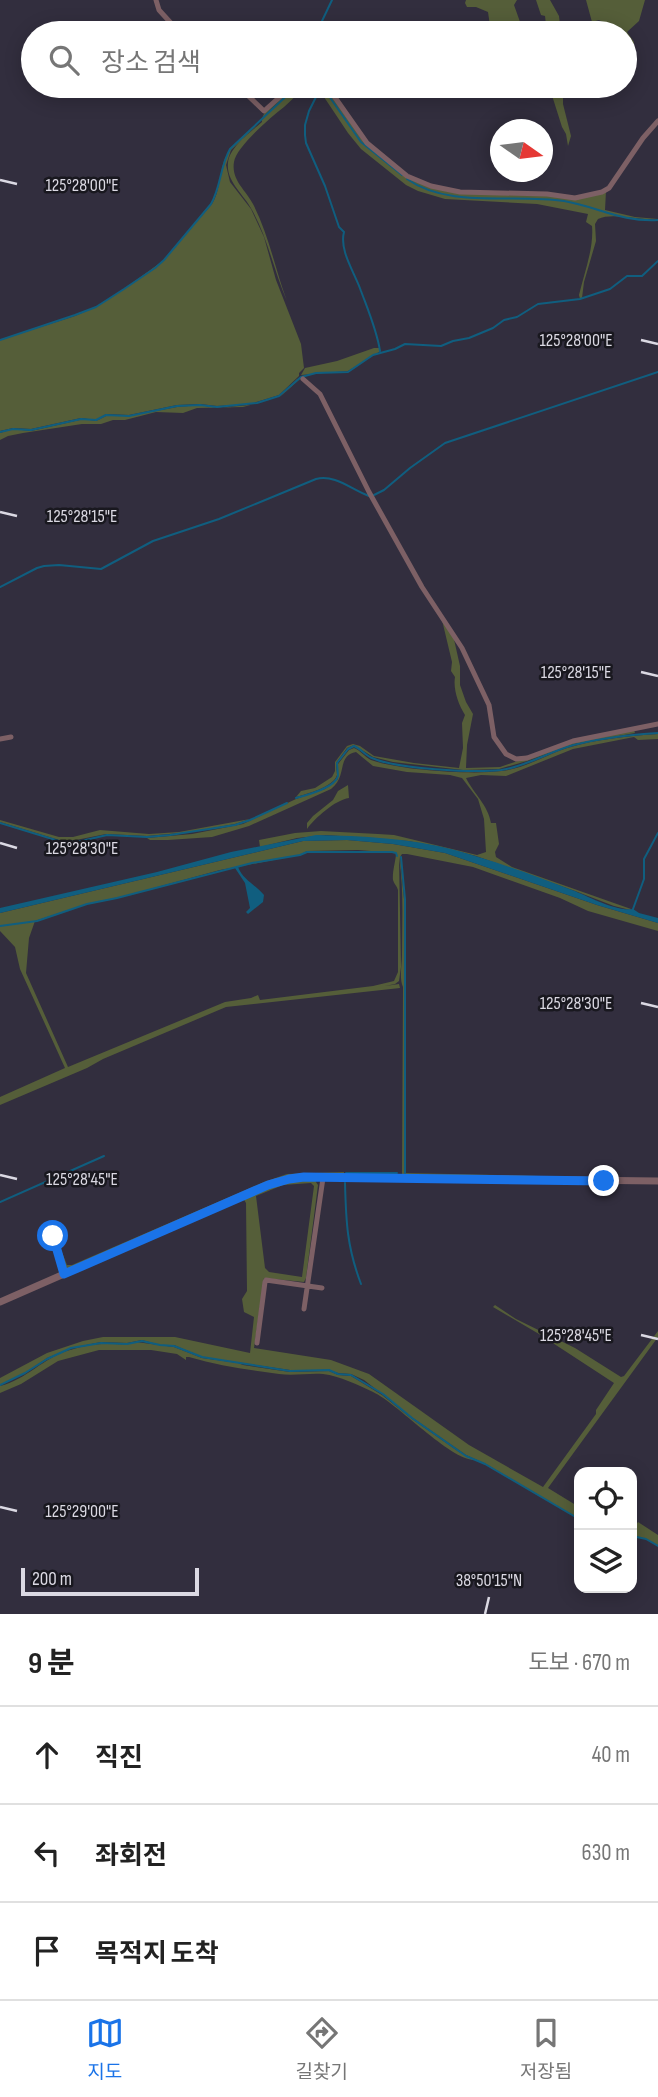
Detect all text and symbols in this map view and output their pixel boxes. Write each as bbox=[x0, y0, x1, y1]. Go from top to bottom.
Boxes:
search box bbox=[21, 21, 637, 98]
icon: search bbox=[45, 41, 83, 79]
text: 장소 검색 bbox=[101, 48, 201, 79]
north arrow bbox=[490, 119, 553, 182]
text: 125°28'00"E bbox=[45, 175, 119, 196]
text: 125°28'00"E bbox=[539, 330, 613, 351]
text: 125°28'15"E bbox=[47, 506, 117, 527]
text: 125°28'15"E bbox=[541, 662, 611, 683]
text: 125°28'30"E bbox=[46, 838, 118, 859]
text: 125°28'30"E bbox=[540, 993, 612, 1014]
route end bbox=[588, 1165, 619, 1196]
text: 125°28'45"E bbox=[46, 1169, 118, 1190]
route start bbox=[37, 1220, 68, 1251]
text: 125°28'45"E bbox=[540, 1325, 612, 1346]
map controls bbox=[574, 1467, 637, 1593]
button: locate bbox=[574, 1467, 637, 1530]
text: 125°29'00"E bbox=[45, 1501, 119, 1522]
button: layers bbox=[574, 1530, 637, 1593]
scale bar bbox=[21, 1565, 200, 1597]
text: 200 m bbox=[32, 1568, 72, 1591]
text: 38°50'15"N bbox=[456, 1570, 522, 1591]
text: 9 분 bbox=[28, 1646, 75, 1682]
text: 도보 · 670 m bbox=[528, 1649, 630, 1677]
icon: ahead bbox=[28, 1736, 66, 1774]
text: 40 m bbox=[592, 1741, 630, 1769]
text: 직진 bbox=[95, 1743, 143, 1774]
icon: left bbox=[28, 1834, 66, 1872]
text: 630 m bbox=[582, 1839, 630, 1867]
text: 좌회전 bbox=[95, 1841, 167, 1872]
icon: arrive bbox=[28, 1932, 66, 1970]
text: 목적지 도착 bbox=[95, 1939, 219, 1970]
tab: 지도 bbox=[86, 2014, 124, 2084]
tab: 길찾기 bbox=[296, 2014, 348, 2084]
tab: 저장됨 bbox=[520, 2014, 572, 2084]

